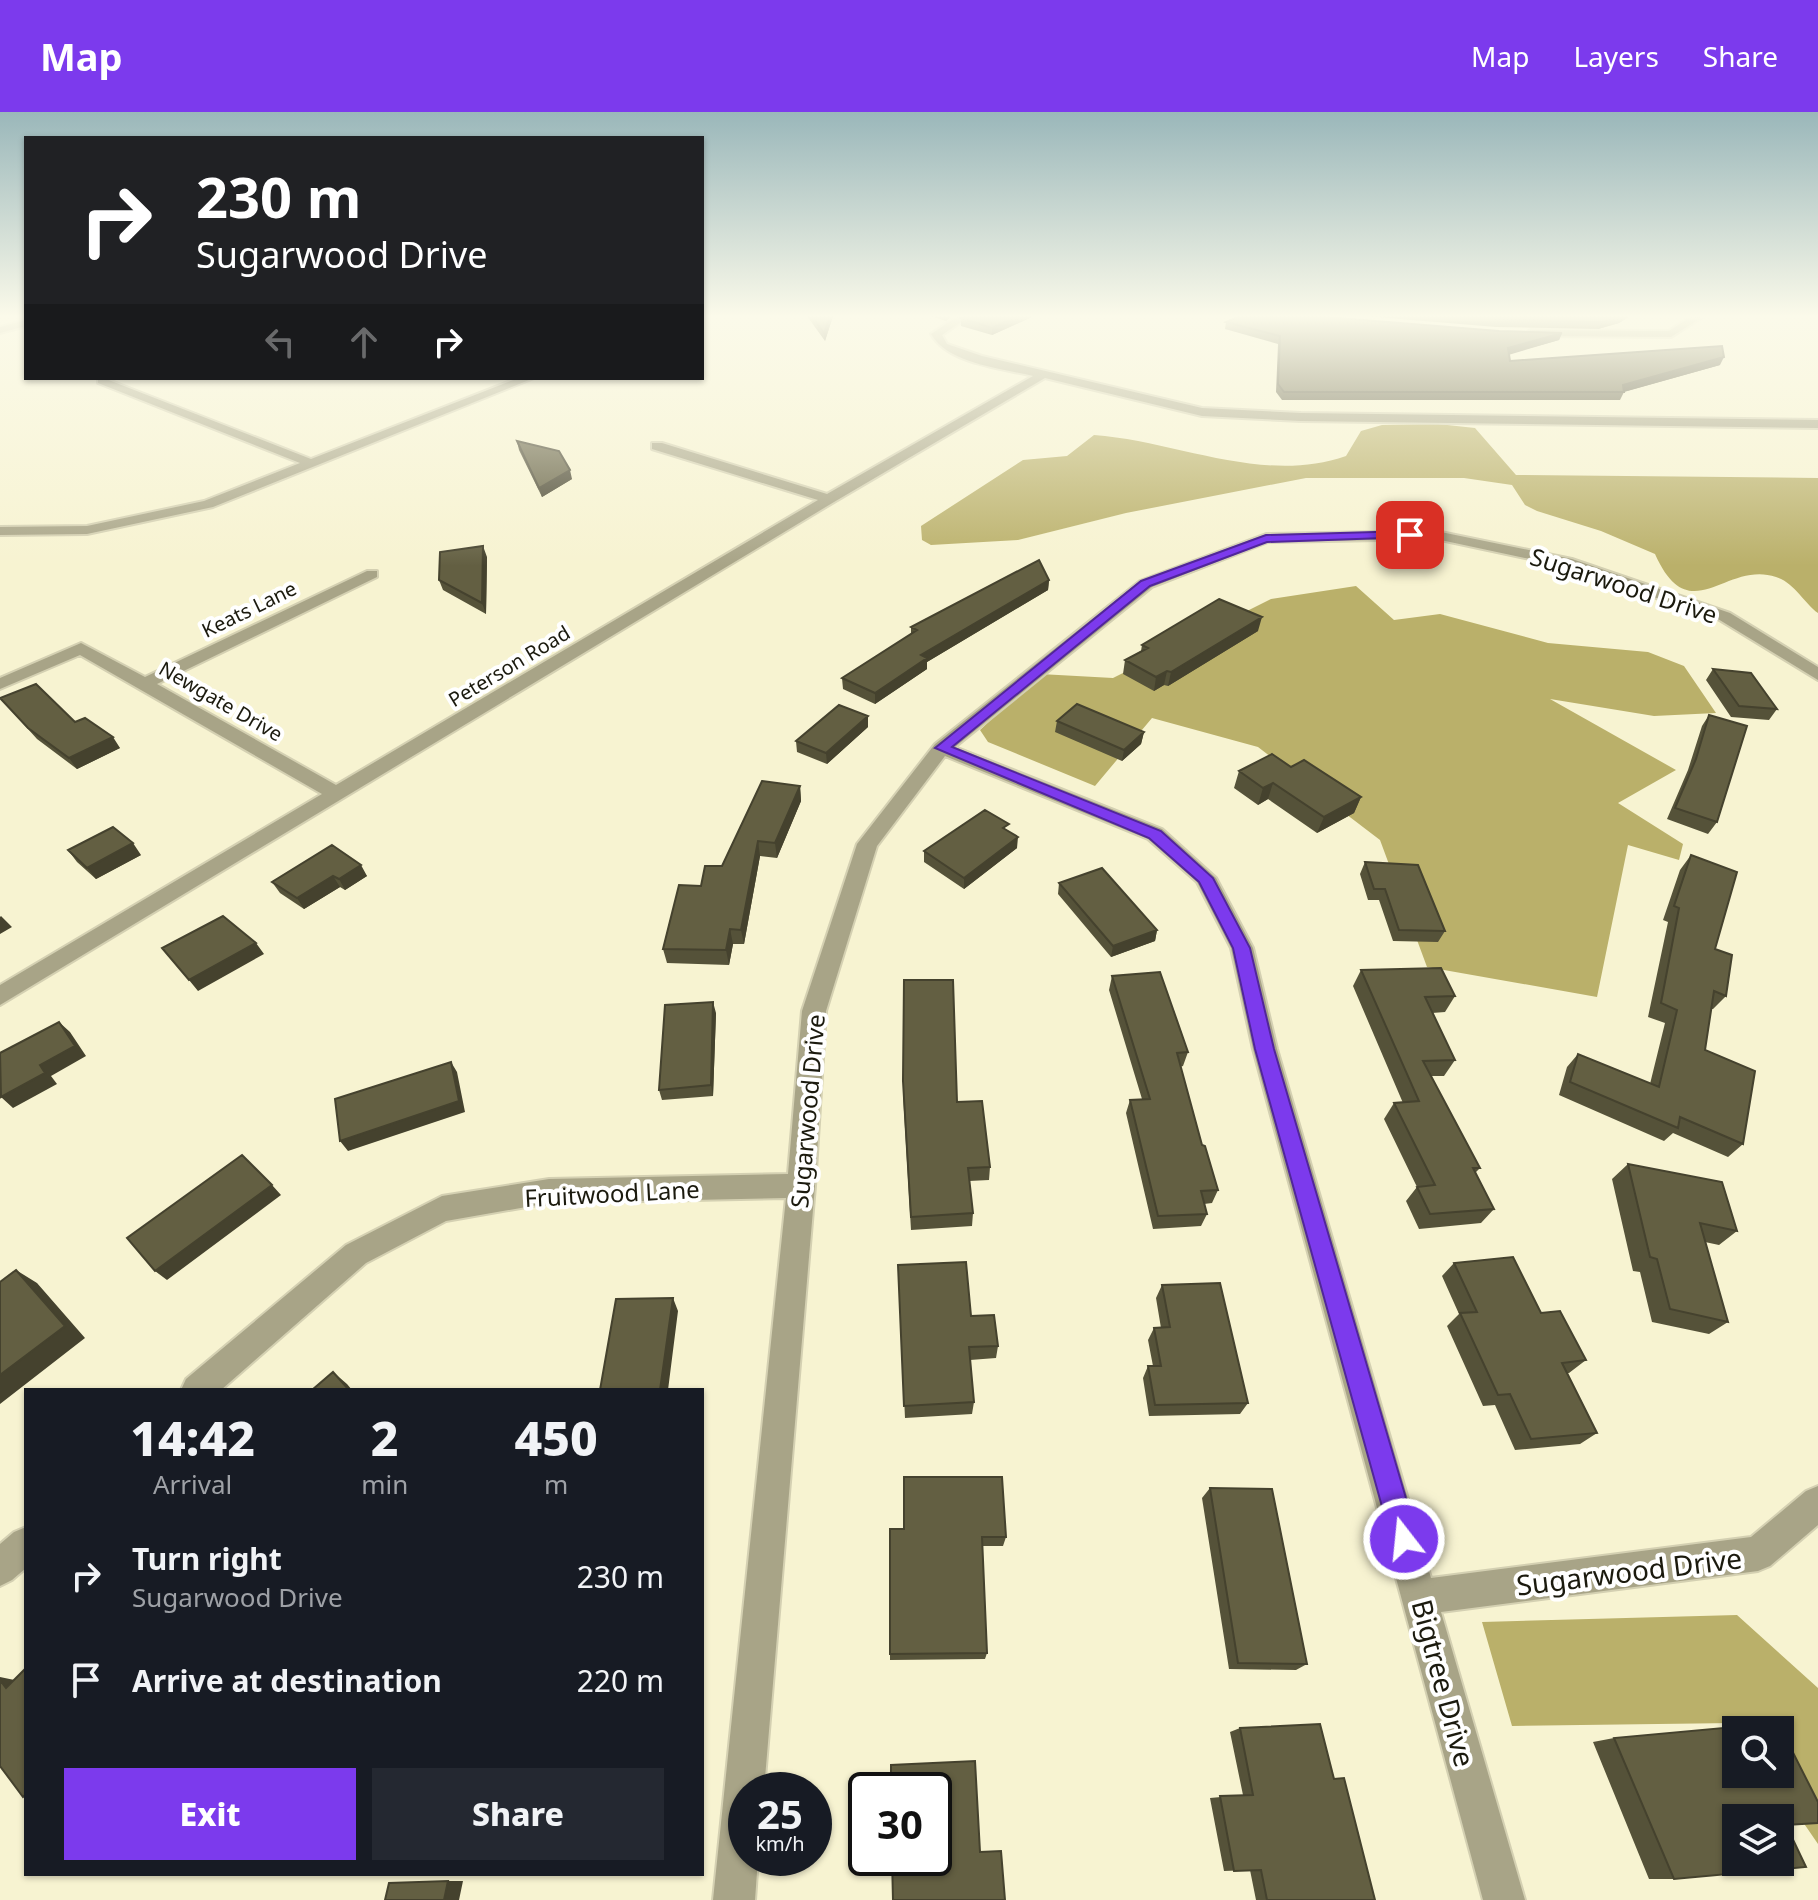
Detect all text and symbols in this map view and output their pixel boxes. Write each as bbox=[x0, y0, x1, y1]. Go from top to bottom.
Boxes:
text: Map bbox=[40, 30, 123, 82]
text: Map bbox=[1471, 37, 1529, 75]
text: Layers bbox=[1573, 37, 1659, 75]
text: Share bbox=[1703, 37, 1778, 75]
text: 230 m bbox=[196, 158, 361, 234]
icon: right bbox=[64, 168, 168, 272]
text: Sugarwood Drive bbox=[196, 230, 488, 279]
icon: left bbox=[258, 320, 302, 364]
icon: ahead bbox=[342, 320, 386, 364]
icon: right bbox=[426, 320, 470, 364]
pin bbox=[1376, 501, 1444, 569]
icon: arrive bbox=[1388, 513, 1432, 557]
street label: Sugarwood Drive bbox=[1526, 539, 1722, 631]
street label: Keats Lane bbox=[197, 574, 301, 644]
street label: Peterson Road bbox=[443, 619, 575, 713]
street label: Newgate Drive bbox=[154, 655, 288, 747]
street label: Sugarwood Drive bbox=[782, 1013, 832, 1209]
street label: Fruitwood Lane bbox=[524, 1172, 700, 1214]
text: 14:42 bbox=[130, 1405, 255, 1470]
text: 2 bbox=[371, 1405, 399, 1470]
text: 450 bbox=[515, 1405, 598, 1470]
text: Arrival bbox=[153, 1466, 232, 1502]
text: min bbox=[361, 1466, 408, 1502]
text: m bbox=[544, 1466, 568, 1502]
position arrow bbox=[1362, 1497, 1446, 1581]
text: Turn right bbox=[132, 1538, 282, 1579]
street label: Sugarwood Drive bbox=[1514, 1538, 1744, 1604]
icon: right bbox=[64, 1554, 108, 1598]
text: 230 m bbox=[577, 1556, 664, 1597]
text: Sugarwood Drive bbox=[132, 1579, 343, 1615]
street label: Bigtree Drive bbox=[1403, 1595, 1485, 1771]
icon: arrive bbox=[64, 1658, 108, 1702]
text: Arrive at destination bbox=[132, 1660, 442, 1701]
text: 220 m bbox=[577, 1660, 664, 1701]
map controls bbox=[1722, 1716, 1794, 1876]
button: search bbox=[1722, 1716, 1794, 1788]
button: Exit bbox=[64, 1768, 356, 1860]
button: Share bbox=[372, 1768, 664, 1860]
speed limit sign: 30 bbox=[848, 1772, 952, 1876]
text: 25 bbox=[757, 1786, 803, 1841]
button: layers bbox=[1722, 1804, 1794, 1876]
text: km/h bbox=[755, 1830, 805, 1857]

